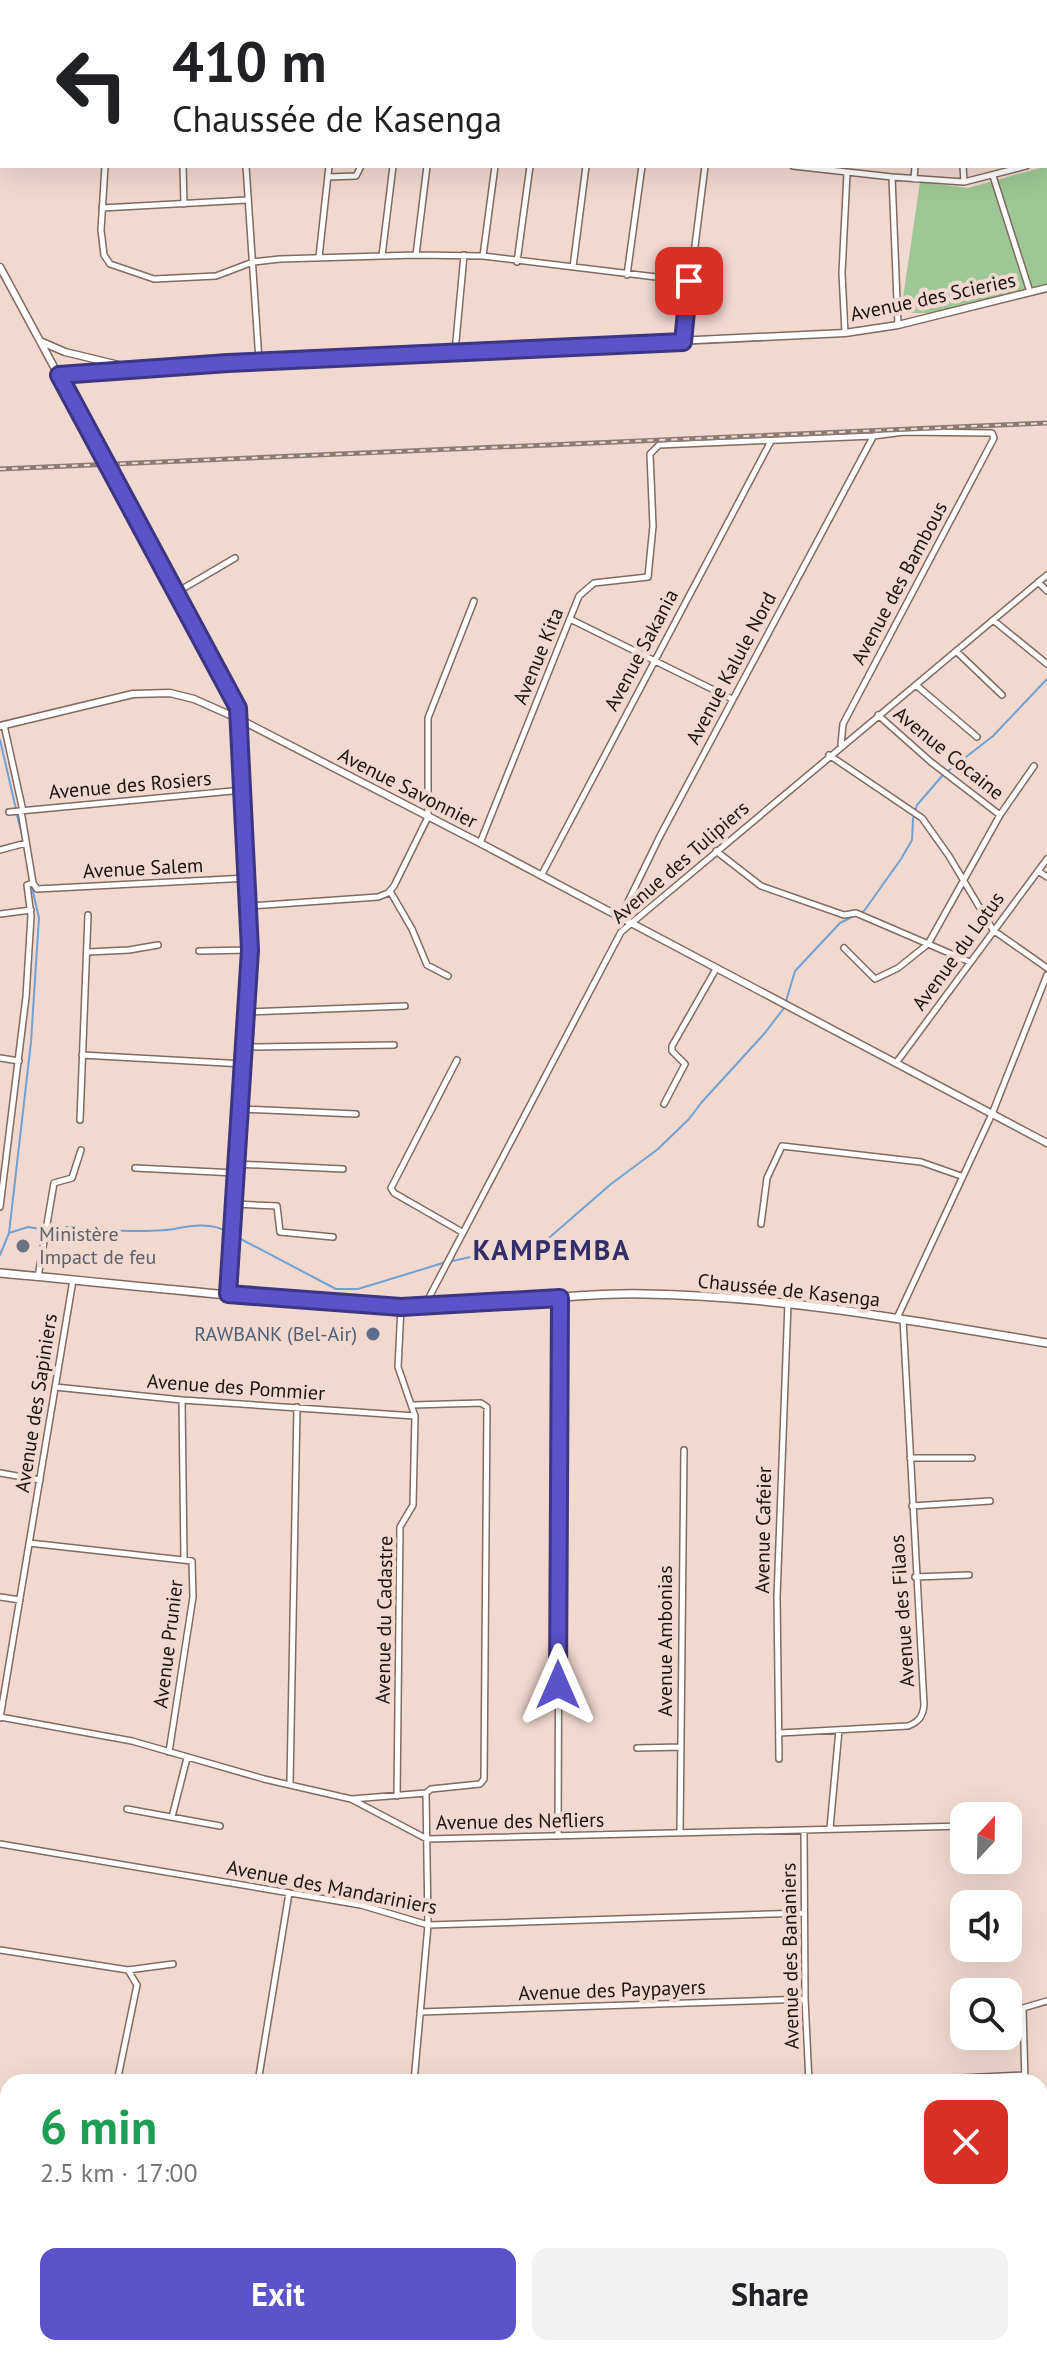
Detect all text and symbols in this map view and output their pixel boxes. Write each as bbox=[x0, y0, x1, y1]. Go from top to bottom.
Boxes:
text: 410 m bbox=[172, 25, 327, 97]
icon: left bbox=[40, 32, 144, 136]
text: Chaussée de Kasenga bbox=[172, 95, 502, 142]
pin bbox=[655, 247, 723, 315]
icon: arrive bbox=[667, 259, 711, 303]
street label: Avenue des Scieries bbox=[848, 267, 1018, 327]
street label: Avenue des Bambous bbox=[845, 497, 953, 669]
street label: Avenue Sakania bbox=[598, 585, 684, 715]
street label: Avenue Kalule Nord bbox=[680, 587, 782, 749]
street label: Avenue Kita bbox=[507, 604, 569, 708]
street label: Avenue Cocaine bbox=[889, 701, 1009, 805]
street label: Avenue Savonnier bbox=[334, 742, 482, 834]
street label: Avenue des Rosiers bbox=[48, 765, 212, 805]
street label: Avenue des Tulipiers bbox=[606, 795, 754, 929]
street label: Avenue Salem bbox=[82, 852, 204, 884]
street label: Avenue du Lotus bbox=[906, 887, 1010, 1015]
place label: Ministère Impact de feu bbox=[39, 1221, 156, 1270]
district label: KAMPEMBA bbox=[473, 1231, 631, 1268]
marker: Ministère Impact de feu bbox=[14, 1237, 32, 1255]
street label: Chaussée de Kasenga bbox=[696, 1267, 882, 1313]
street label: Avenue des Sapiniers bbox=[9, 1312, 63, 1494]
place label: RAWBANK (Bel-Air) bbox=[194, 1321, 357, 1347]
marker: RAWBANK (Bel-Air) bbox=[364, 1325, 382, 1343]
street label: Avenue des Pommier bbox=[146, 1368, 326, 1406]
street label: Avenue Cafeier bbox=[749, 1466, 777, 1594]
street label: Avenue des Filaos bbox=[884, 1534, 920, 1688]
street label: Avenue du Cadastre bbox=[370, 1536, 398, 1704]
street label: Avenue Ambonias bbox=[652, 1565, 678, 1717]
street label: Avenue Prunier bbox=[147, 1578, 189, 1710]
position arrow bbox=[516, 1643, 600, 1727]
north arrow bbox=[950, 1802, 1022, 1874]
map controls bbox=[950, 1802, 1022, 2050]
street label: Avenue des Nefliers bbox=[436, 1807, 604, 1835]
street label: Avenue des Mandariniers bbox=[225, 1854, 439, 1920]
street label: Avenue des Bananiers bbox=[775, 1862, 805, 2050]
button: sound bbox=[950, 1890, 1022, 1962]
street label: Avenue des Paypayers bbox=[518, 1974, 706, 2006]
button: search bbox=[950, 1978, 1022, 2050]
text: 6 min bbox=[40, 2095, 157, 2157]
button: close bbox=[924, 2100, 1008, 2184]
text: 2.5 km · 17:00 bbox=[40, 2156, 198, 2189]
button: Exit bbox=[40, 2248, 516, 2340]
button: Share bbox=[532, 2248, 1008, 2340]

